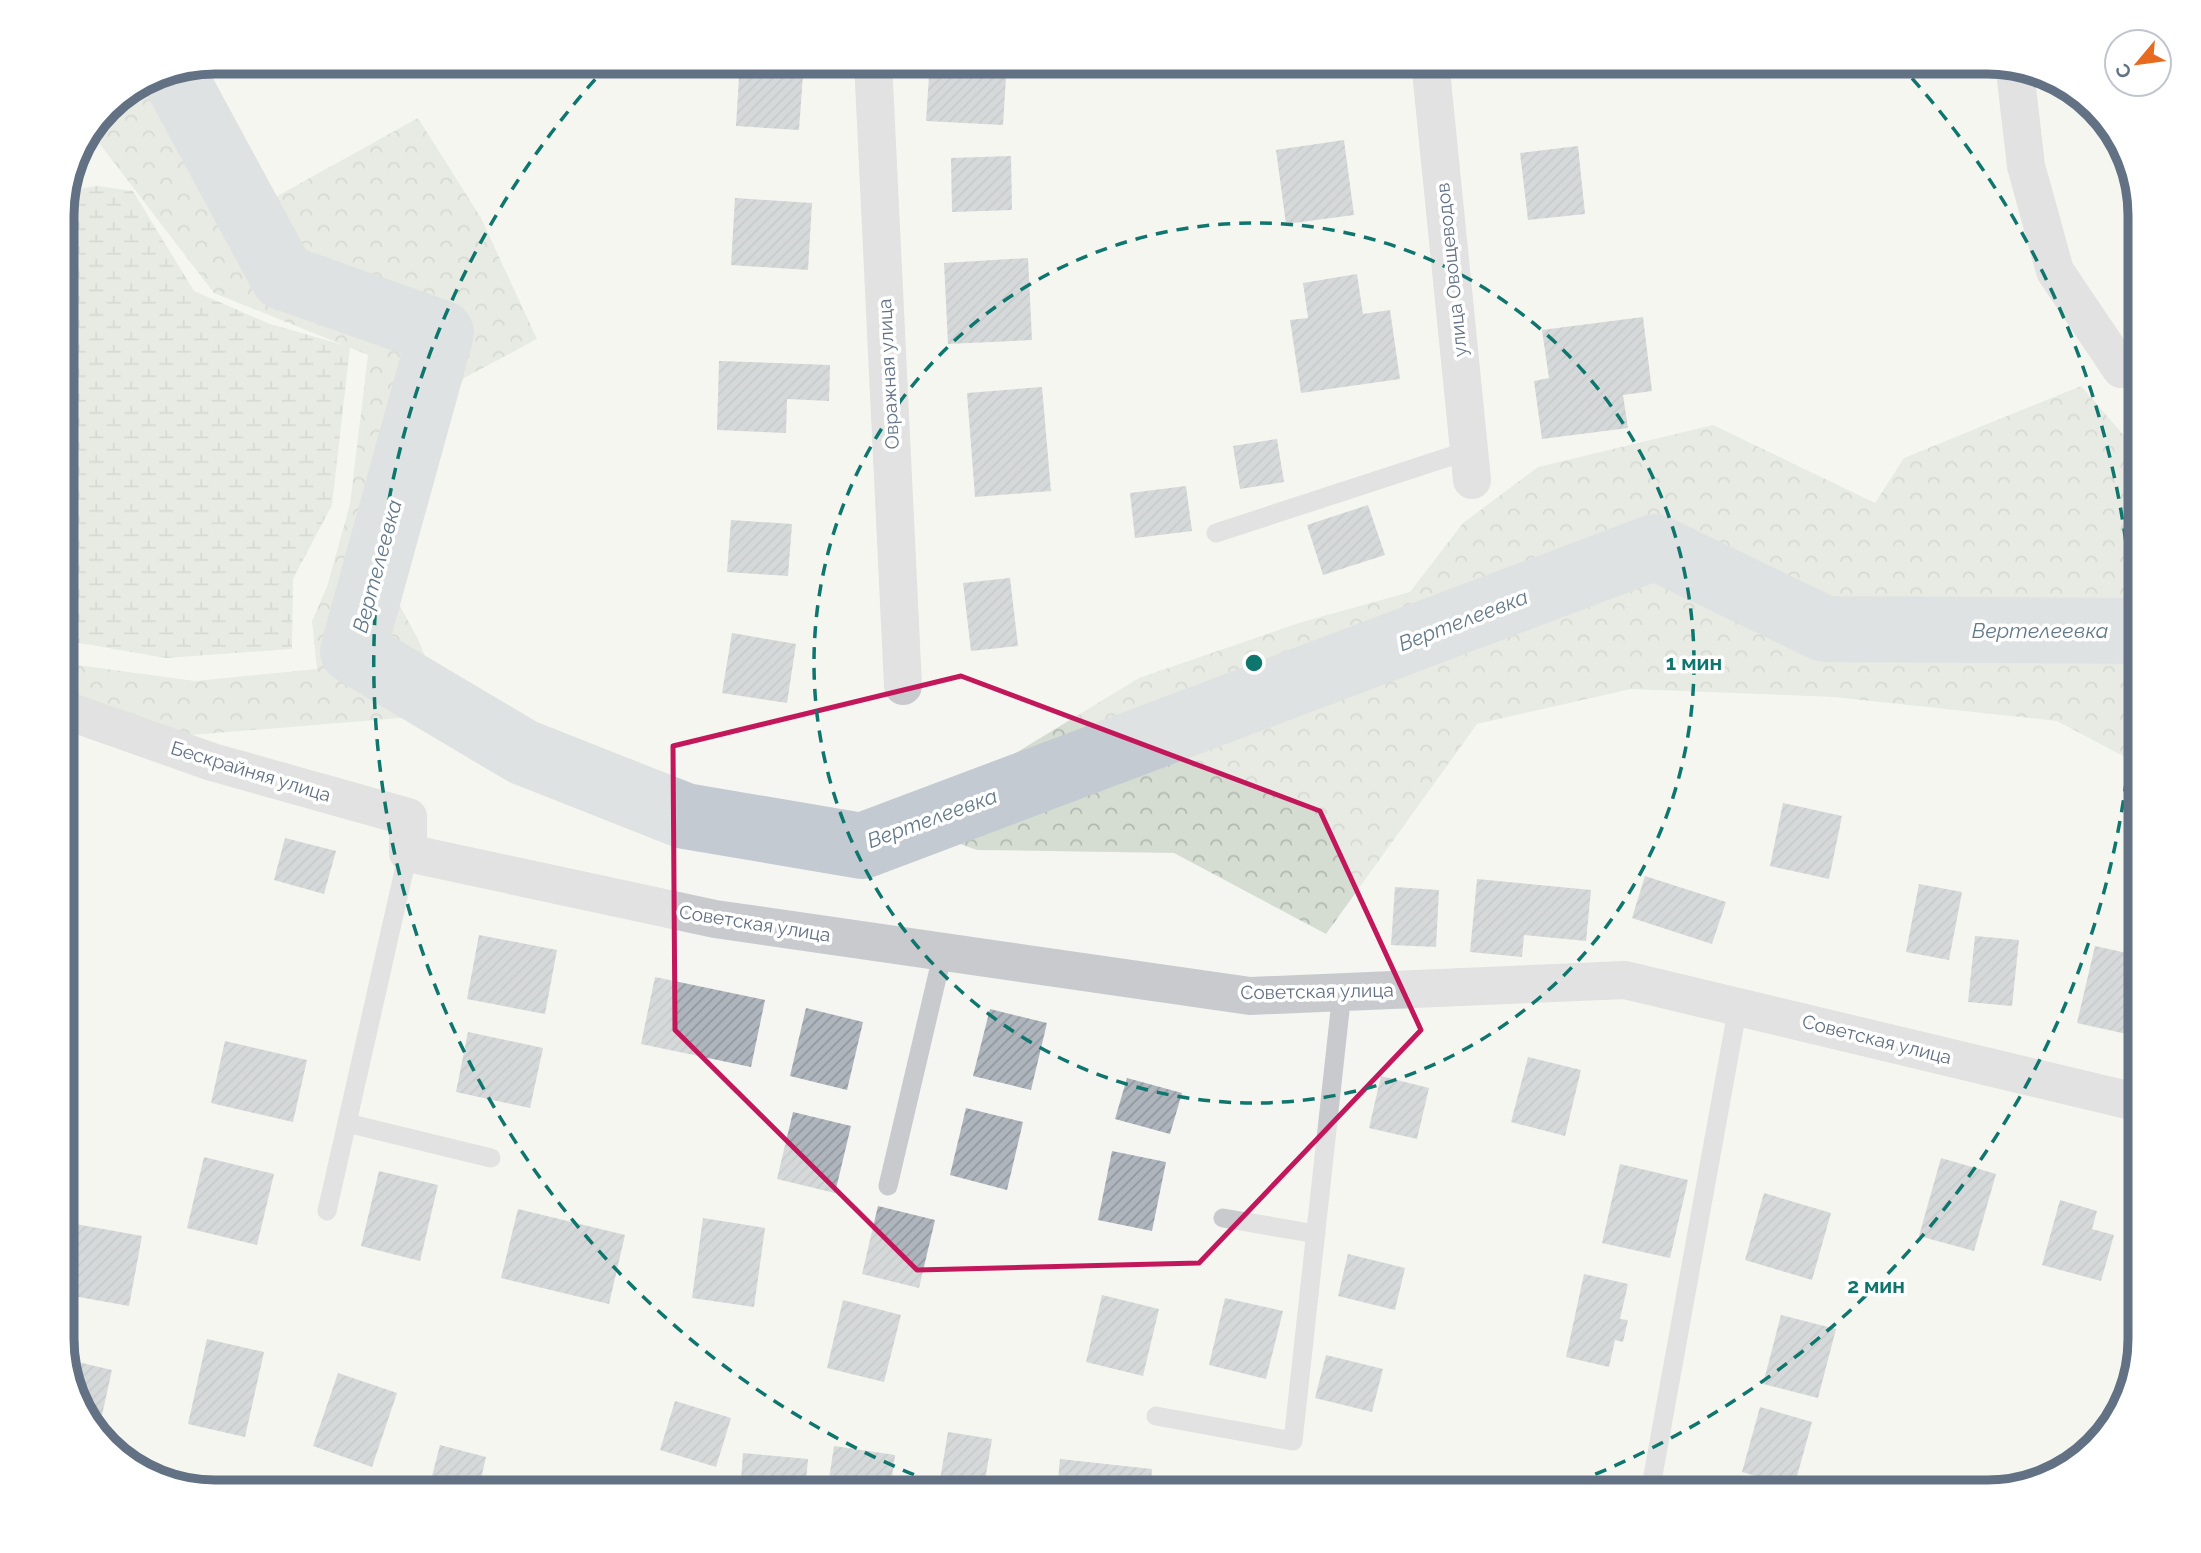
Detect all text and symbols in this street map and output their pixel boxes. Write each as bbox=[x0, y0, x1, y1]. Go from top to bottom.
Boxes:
north arrow bbox=[2103, 28, 2173, 98]
text: С bbox=[2110, 60, 2136, 82]
street label: улица Овощеводов bbox=[1431, 182, 1471, 358]
street label: Овражная улица bbox=[873, 298, 903, 450]
water label: Вертелеевка bbox=[347, 497, 407, 635]
water label: Вертелеевка bbox=[1395, 584, 1531, 656]
water label: Вертелеевка bbox=[1972, 618, 2108, 643]
text: 1 мин bbox=[1666, 650, 1722, 675]
centre of rings bbox=[1242, 651, 1266, 675]
street label: Бескрайняя улица bbox=[168, 736, 334, 806]
water label: Вертелеевка bbox=[864, 783, 1000, 853]
street label: Советская улица bbox=[678, 900, 832, 946]
street label: Советская улица bbox=[1240, 979, 1394, 1003]
street label: Советская улица bbox=[1800, 1010, 1954, 1068]
text: 2 мин bbox=[1847, 1273, 1905, 1298]

